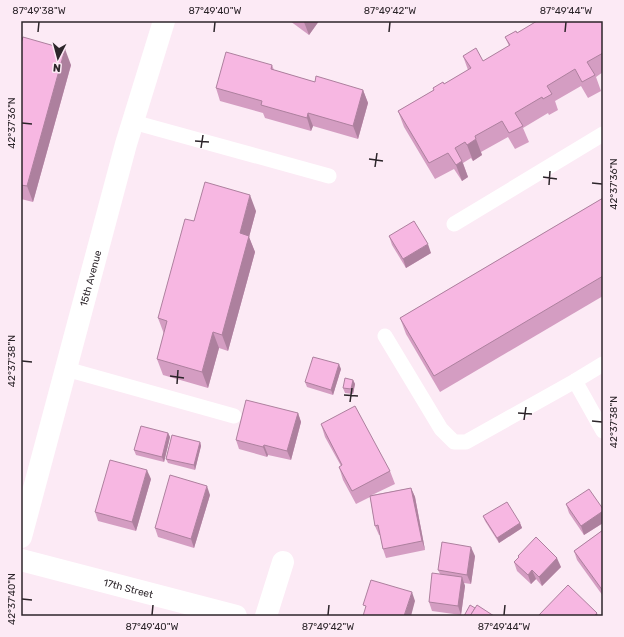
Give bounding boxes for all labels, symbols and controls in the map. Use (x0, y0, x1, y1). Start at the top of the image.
text: 87°49'38"W (12, 5, 66, 17)
text: 87°49'40"W (189, 5, 241, 17)
text: 87°49'42"W (364, 5, 416, 17)
text: 87°49'44"W (540, 5, 592, 17)
north arrow (38, 38, 78, 78)
text: N (52, 61, 62, 74)
text: 42°37'36"N (6, 97, 18, 149)
text: 42°37'36"N (608, 158, 620, 210)
street label: 15th Avenue (78, 249, 104, 308)
text: 42°37'38"N (6, 335, 18, 387)
text: 42°37'38"N (608, 396, 620, 448)
text: 42°37'40"N (6, 573, 18, 625)
street label: 17th Street (102, 577, 154, 601)
text: 87°49'40"W (126, 621, 178, 633)
text: 87°49'42"W (302, 621, 354, 633)
text: 87°49'44"W (478, 621, 530, 633)

